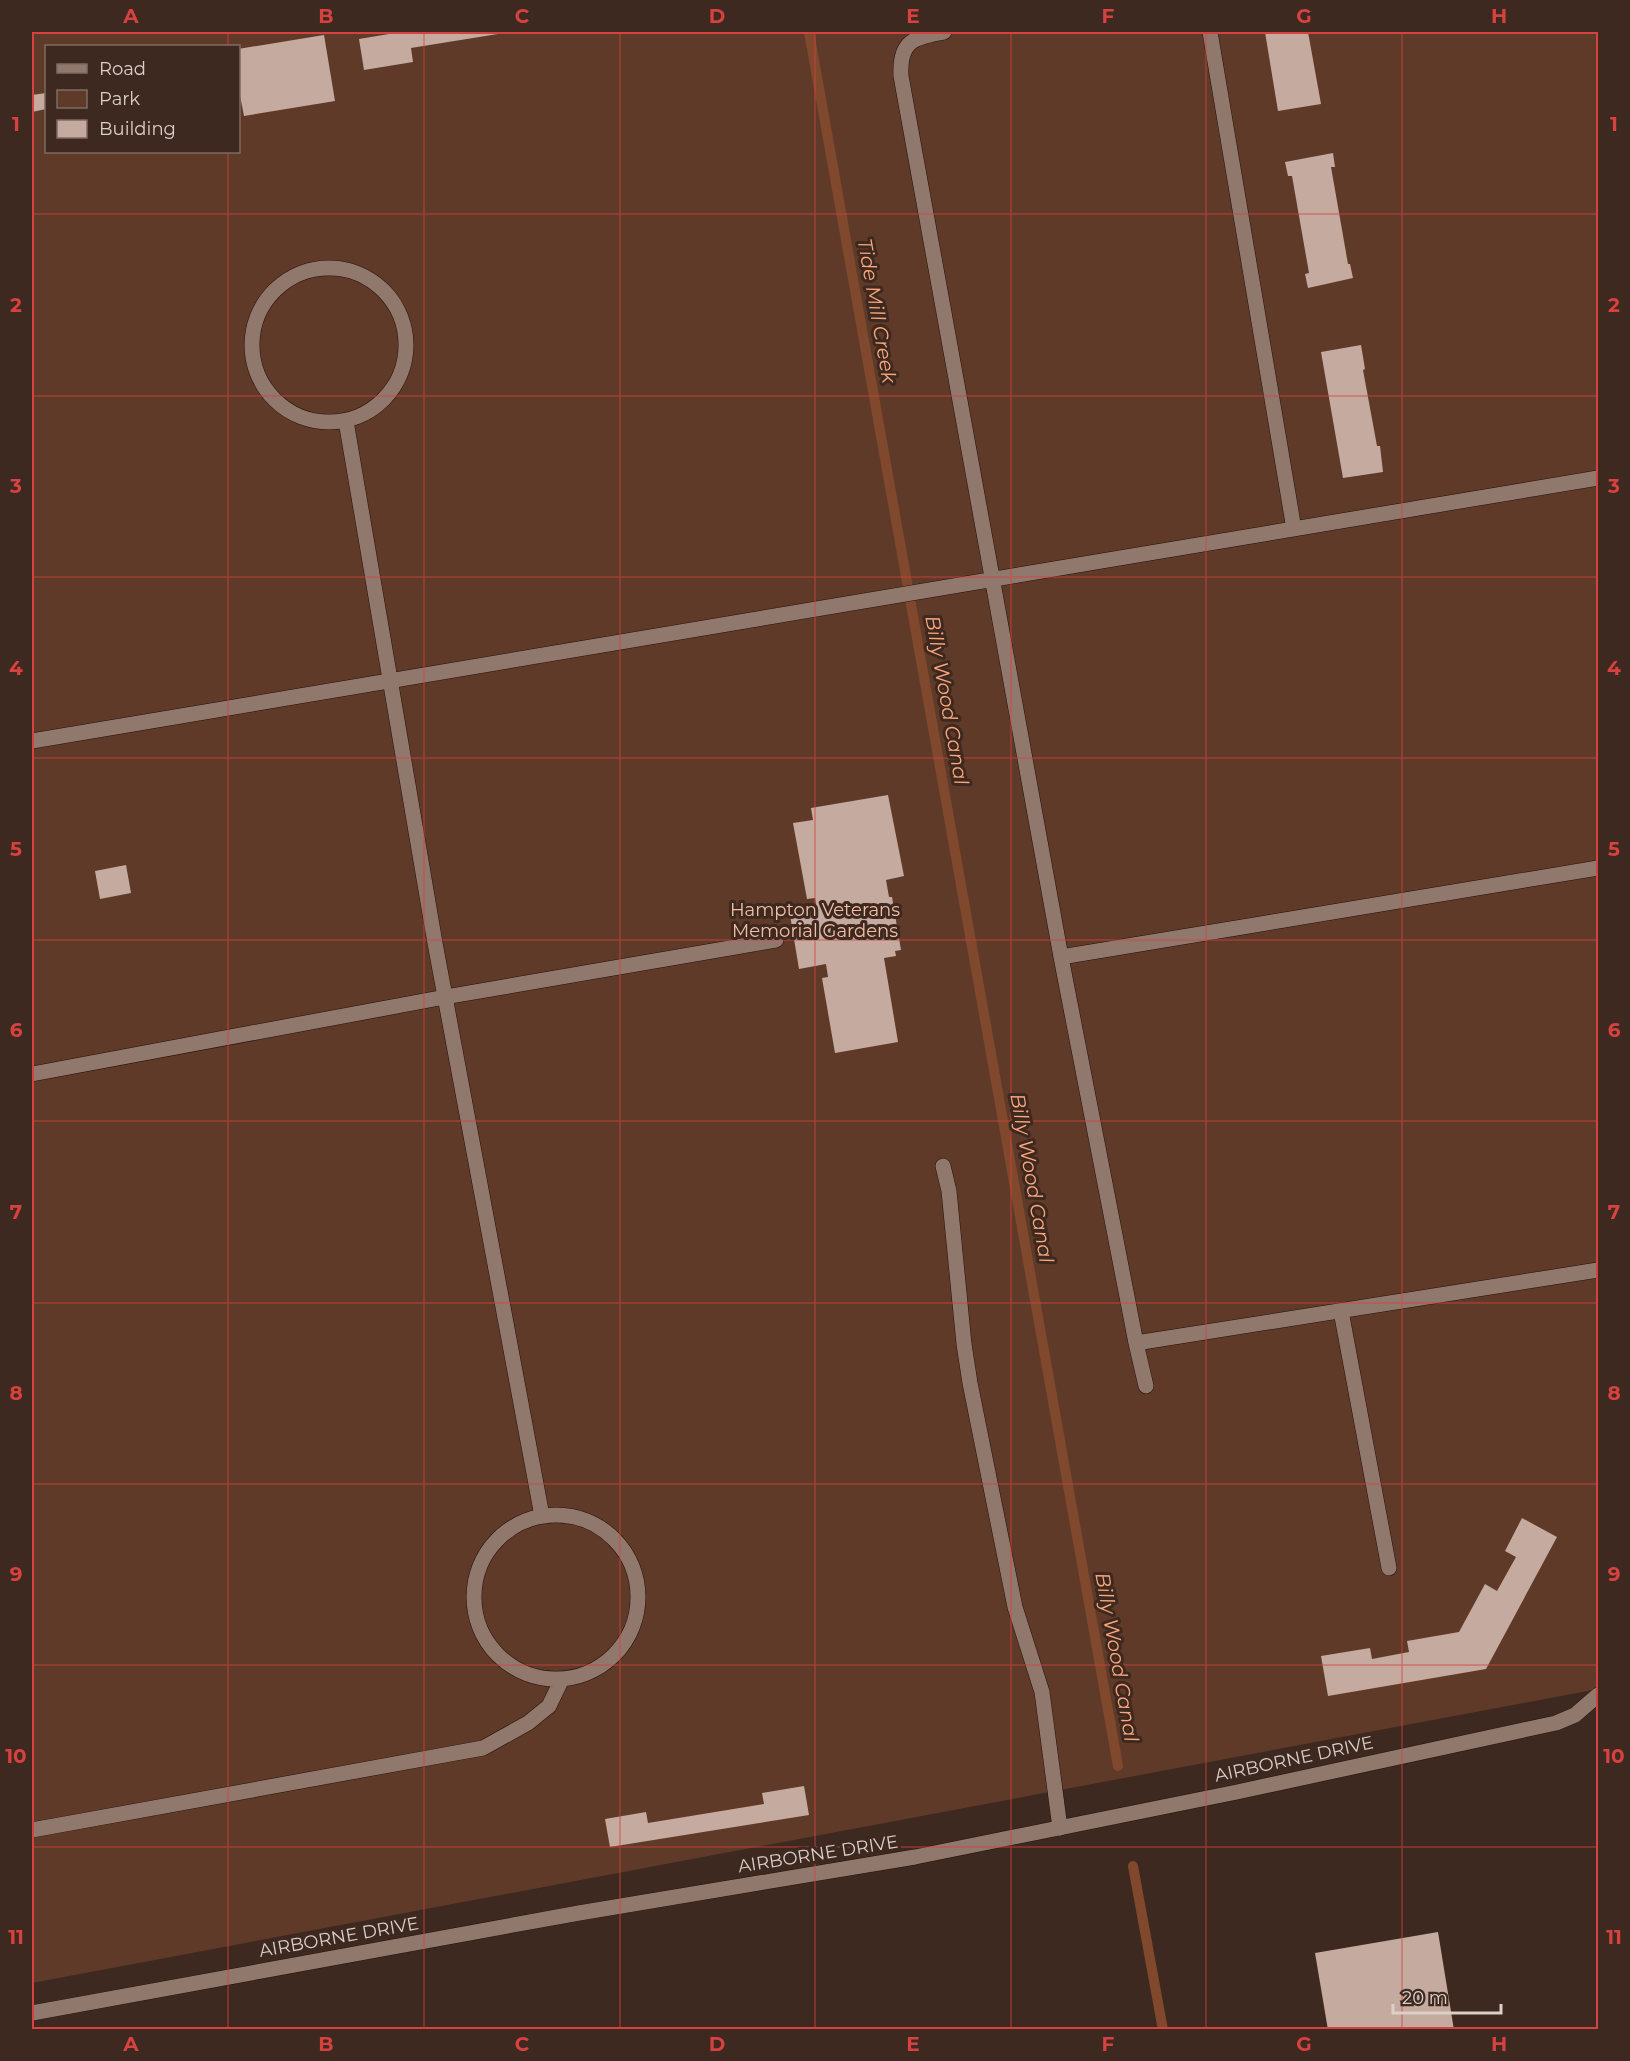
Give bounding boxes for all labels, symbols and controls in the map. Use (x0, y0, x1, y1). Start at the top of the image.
text: A (122, 4, 139, 28)
text: B (318, 4, 334, 28)
text: C (515, 4, 530, 28)
text: D (709, 4, 725, 28)
text: E (906, 4, 920, 28)
text: F (1102, 4, 1115, 28)
text: G (1296, 4, 1312, 28)
text: H (1491, 4, 1507, 28)
legend (45, 45, 240, 153)
text: Road (99, 58, 146, 80)
text: Park (99, 88, 140, 110)
text: 1 (12, 112, 20, 136)
text: 1 (1610, 112, 1618, 136)
text: Building (99, 118, 176, 140)
water label: Tide Mill Creek (852, 237, 902, 386)
text: 2 (10, 293, 22, 317)
text: 2 (1608, 293, 1620, 317)
text: 3 (9, 474, 22, 498)
text: 3 (1607, 474, 1620, 498)
water label: Billy Wood Canal (920, 613, 974, 787)
text: 4 (9, 656, 23, 680)
text: 4 (1607, 656, 1621, 680)
text: 5 (10, 837, 22, 861)
text: 5 (1608, 837, 1620, 861)
park label: Hampton Veterans Memorial Gardens (730, 899, 900, 942)
text: 6 (10, 1018, 23, 1042)
text: 6 (1608, 1018, 1621, 1042)
water label: Billy Wood Canal (1005, 1091, 1059, 1265)
text: 7 (10, 1200, 22, 1224)
text: 7 (1608, 1200, 1620, 1224)
text: 8 (9, 1381, 23, 1405)
text: 8 (1607, 1381, 1621, 1405)
text: 9 (10, 1562, 22, 1586)
text: 9 (1608, 1562, 1620, 1586)
water label: Billy Wood Canal (1090, 1570, 1144, 1744)
street label: AIRBORNE DRIVE (1213, 1731, 1375, 1787)
text: 10 (5, 1744, 27, 1768)
text: 10 (1603, 1744, 1625, 1768)
street label: AIRBORNE DRIVE (736, 1830, 900, 1878)
street label: AIRBORNE DRIVE (257, 1912, 421, 1962)
text: 11 (8, 1925, 24, 1949)
text: 11 (1606, 1925, 1622, 1949)
scale bar (1393, 1977, 1501, 2015)
text: 20 m (1402, 1987, 1448, 2009)
text: A (122, 2032, 139, 2056)
text: B (318, 2032, 334, 2056)
text: C (515, 2032, 530, 2056)
text: D (709, 2032, 725, 2056)
text: E (906, 2032, 920, 2056)
text: F (1102, 2032, 1115, 2056)
text: G (1296, 2032, 1312, 2056)
text: H (1491, 2032, 1507, 2056)

